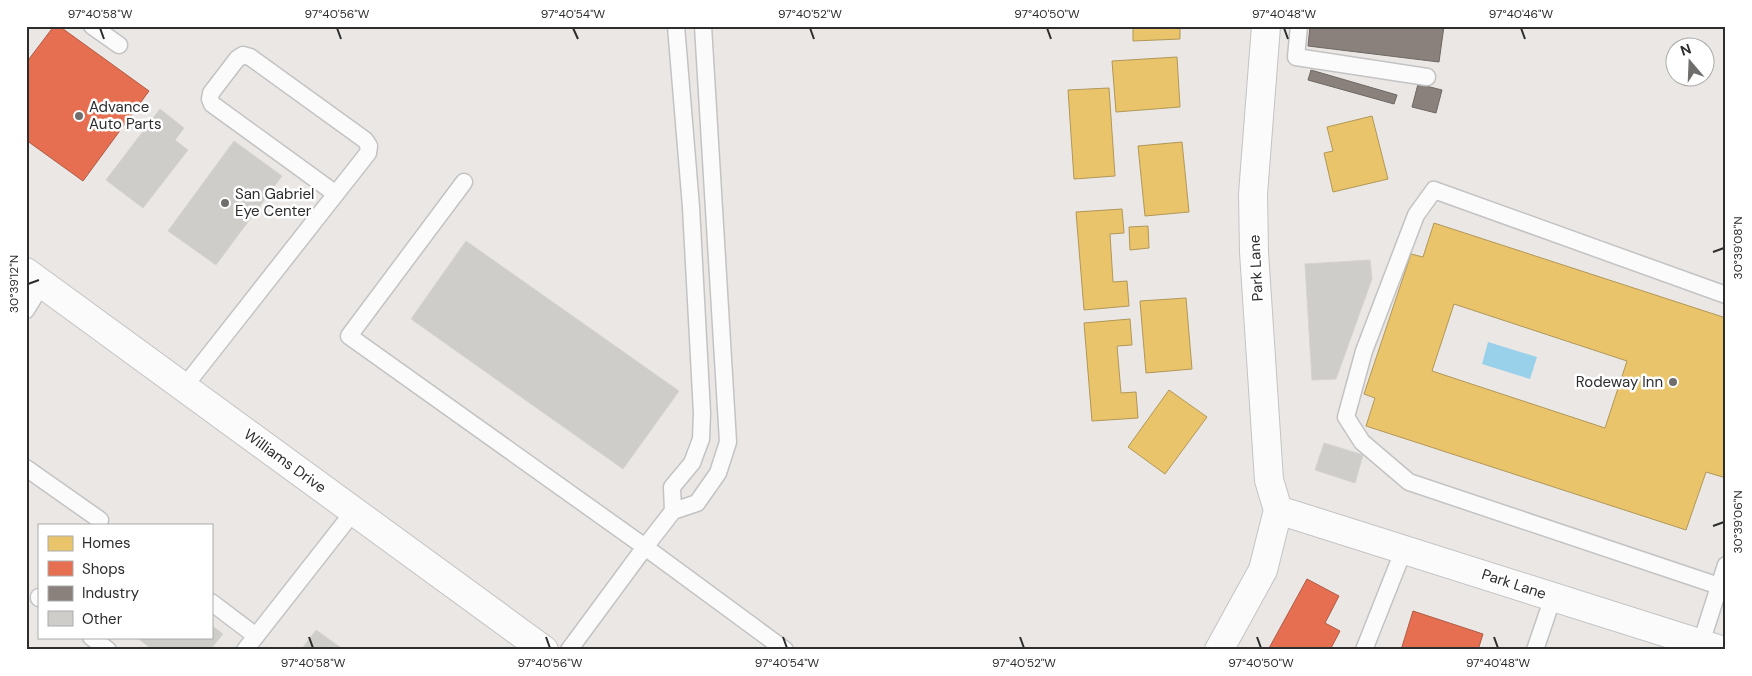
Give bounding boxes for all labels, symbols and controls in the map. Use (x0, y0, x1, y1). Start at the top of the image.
text: 97°40'58"W (68, 6, 133, 22)
text: 97°40'56"W (305, 6, 370, 22)
text: 97°40'54"W (541, 6, 606, 22)
text: 97°40'52"W (778, 6, 842, 22)
text: 97°40'50"W (1014, 6, 1080, 22)
text: 97°40'48"W (1252, 6, 1316, 22)
text: 97°40'46"W (1489, 6, 1554, 22)
north arrow (1664, 38, 1714, 88)
text: N (1678, 40, 1694, 60)
place label: Advance Auto Parts (89, 97, 161, 134)
marker: Advance Auto Parts (73, 110, 85, 122)
place label: San Gabriel Eye Center (235, 184, 314, 221)
marker: San Gabriel Eye Center (219, 197, 231, 209)
text: 30°39'08"N (1730, 217, 1746, 279)
street label: Park Lane (1244, 234, 1268, 302)
text: 30°39'12"N (6, 255, 22, 313)
place label: Rodeway Inn (1576, 372, 1663, 392)
marker: Rodeway Inn (1667, 376, 1679, 388)
street label: Williams Drive (240, 424, 330, 498)
text: 30°39'06"N (1730, 490, 1746, 554)
legend (38, 524, 212, 638)
text: Homes (82, 533, 131, 553)
text: Shops (82, 559, 125, 579)
street label: Park Lane (1479, 564, 1549, 604)
text: Industry (82, 583, 140, 603)
text: Other (82, 609, 123, 629)
text: 97°40'58"W (281, 655, 346, 671)
text: 97°40'56"W (518, 655, 583, 671)
text: 97°40'54"W (755, 655, 820, 671)
text: 97°40'52"W (992, 655, 1056, 671)
text: 97°40'50"W (1228, 655, 1294, 671)
text: 97°40'48"W (1466, 655, 1530, 671)

